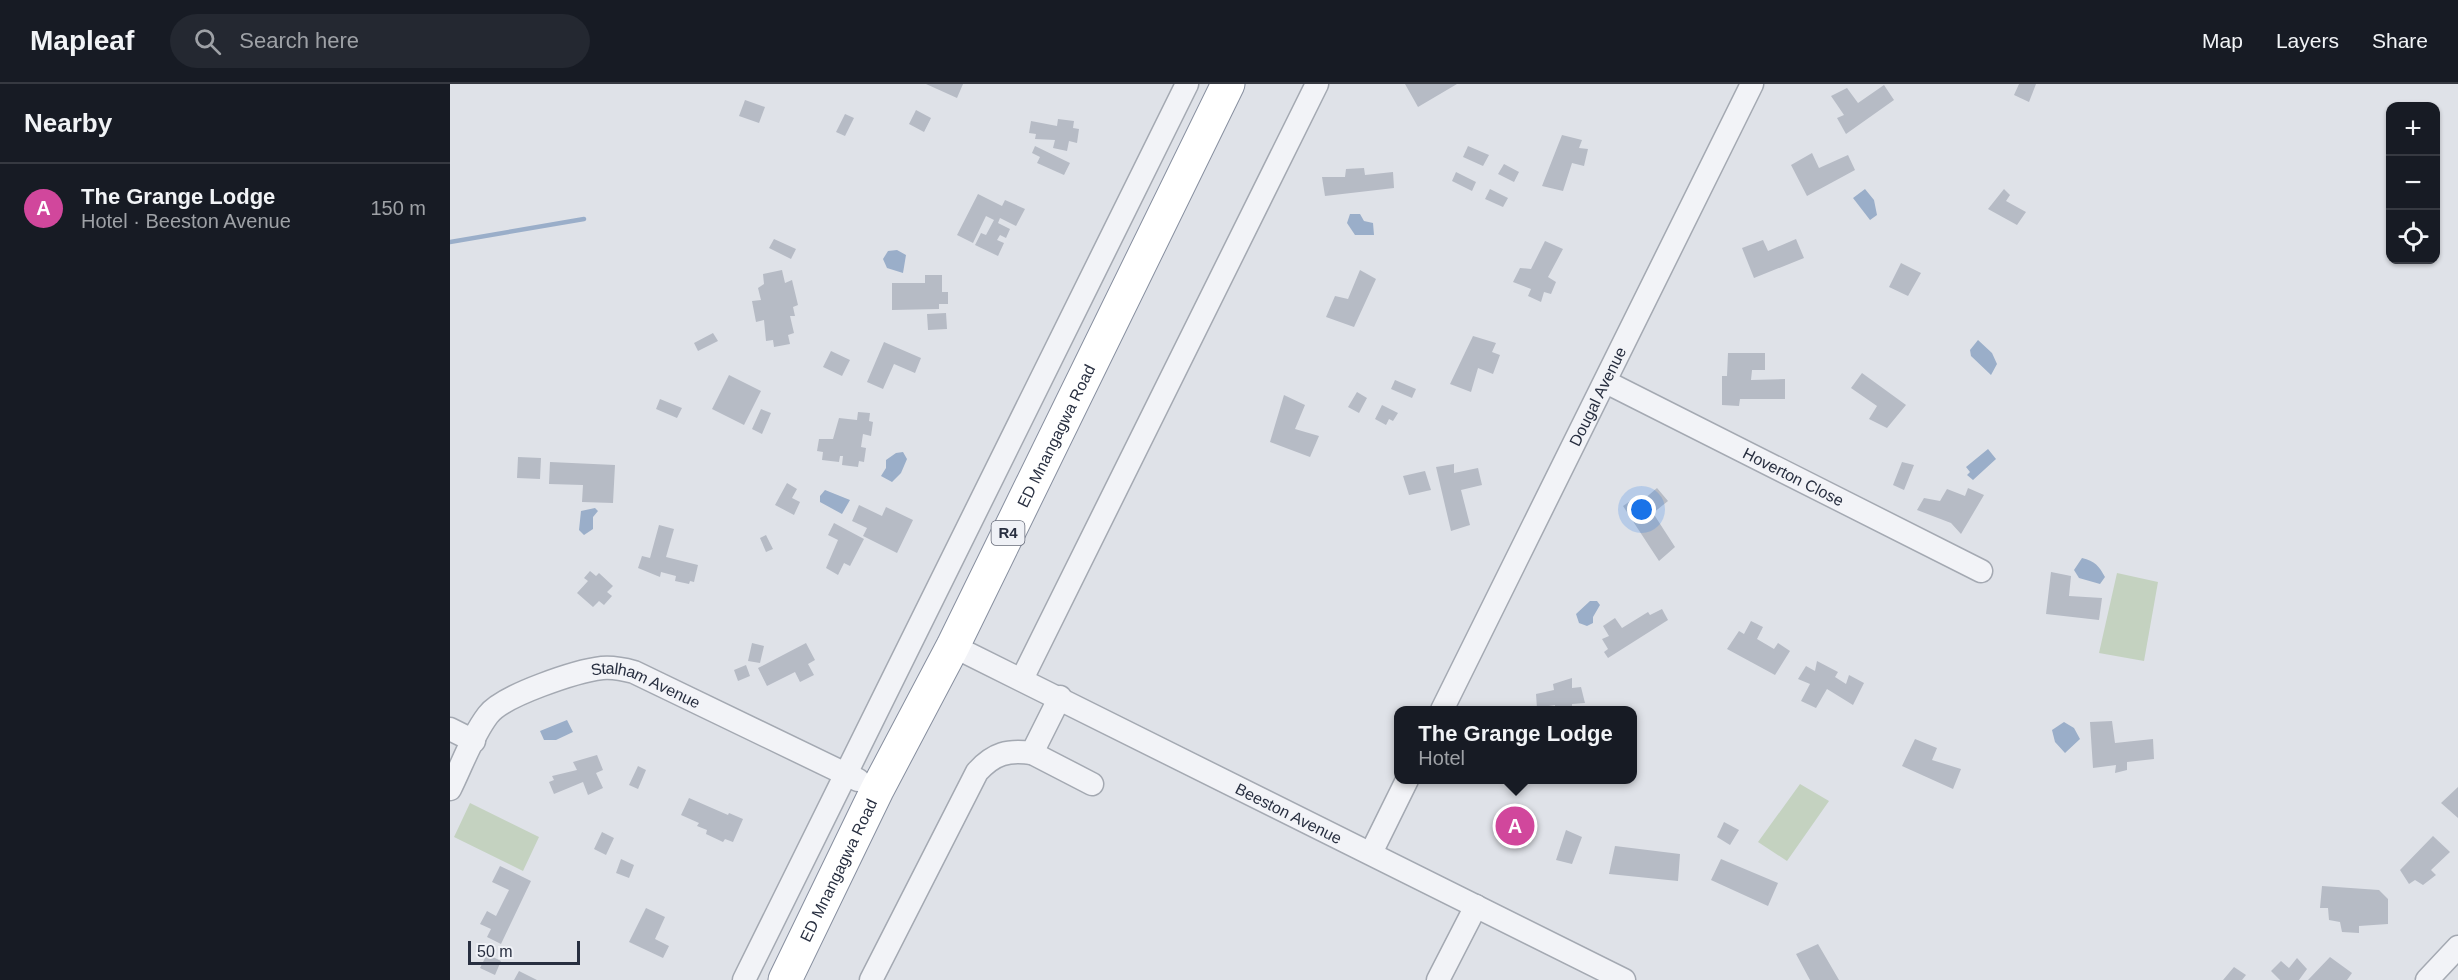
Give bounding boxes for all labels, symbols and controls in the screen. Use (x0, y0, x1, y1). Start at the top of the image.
search box (170, 14, 590, 68)
text: Mapleaf (30, 25, 134, 56)
icon: search (191, 25, 224, 58)
text: Search here (239, 28, 359, 53)
text: Map (2202, 29, 2243, 52)
text: Layers (2276, 29, 2339, 52)
text: Share (2372, 29, 2428, 52)
map controls (2386, 102, 2440, 264)
button: + (2386, 102, 2440, 156)
text: Nearby (24, 108, 112, 138)
button: − (2386, 156, 2440, 210)
text: The Grange Lodge (81, 184, 275, 209)
text: A (36, 197, 51, 219)
text: 150 m (370, 197, 426, 219)
text: Hotel · Beeston Avenue (81, 210, 291, 232)
button: locate (2386, 210, 2440, 264)
street label: Dougal Avenue (1566, 344, 1629, 449)
street label: ED Mnangagwa Road (1014, 362, 1098, 510)
street label: Hoverton Close (1740, 445, 1846, 509)
your location (1627, 495, 1656, 524)
road number: R4 (992, 521, 1024, 545)
street label: Stalham Avenue (589, 660, 703, 712)
popup (1394, 706, 1637, 784)
text: The Grange Lodge (1418, 721, 1613, 746)
text: Hotel (1418, 747, 1465, 769)
street label: Beeston Avenue (1233, 780, 1344, 847)
street label: ED Mnangagwa Road (797, 796, 880, 945)
pin: A (1496, 804, 1534, 848)
scale bar (468, 938, 580, 966)
text: 50 m (477, 943, 513, 960)

